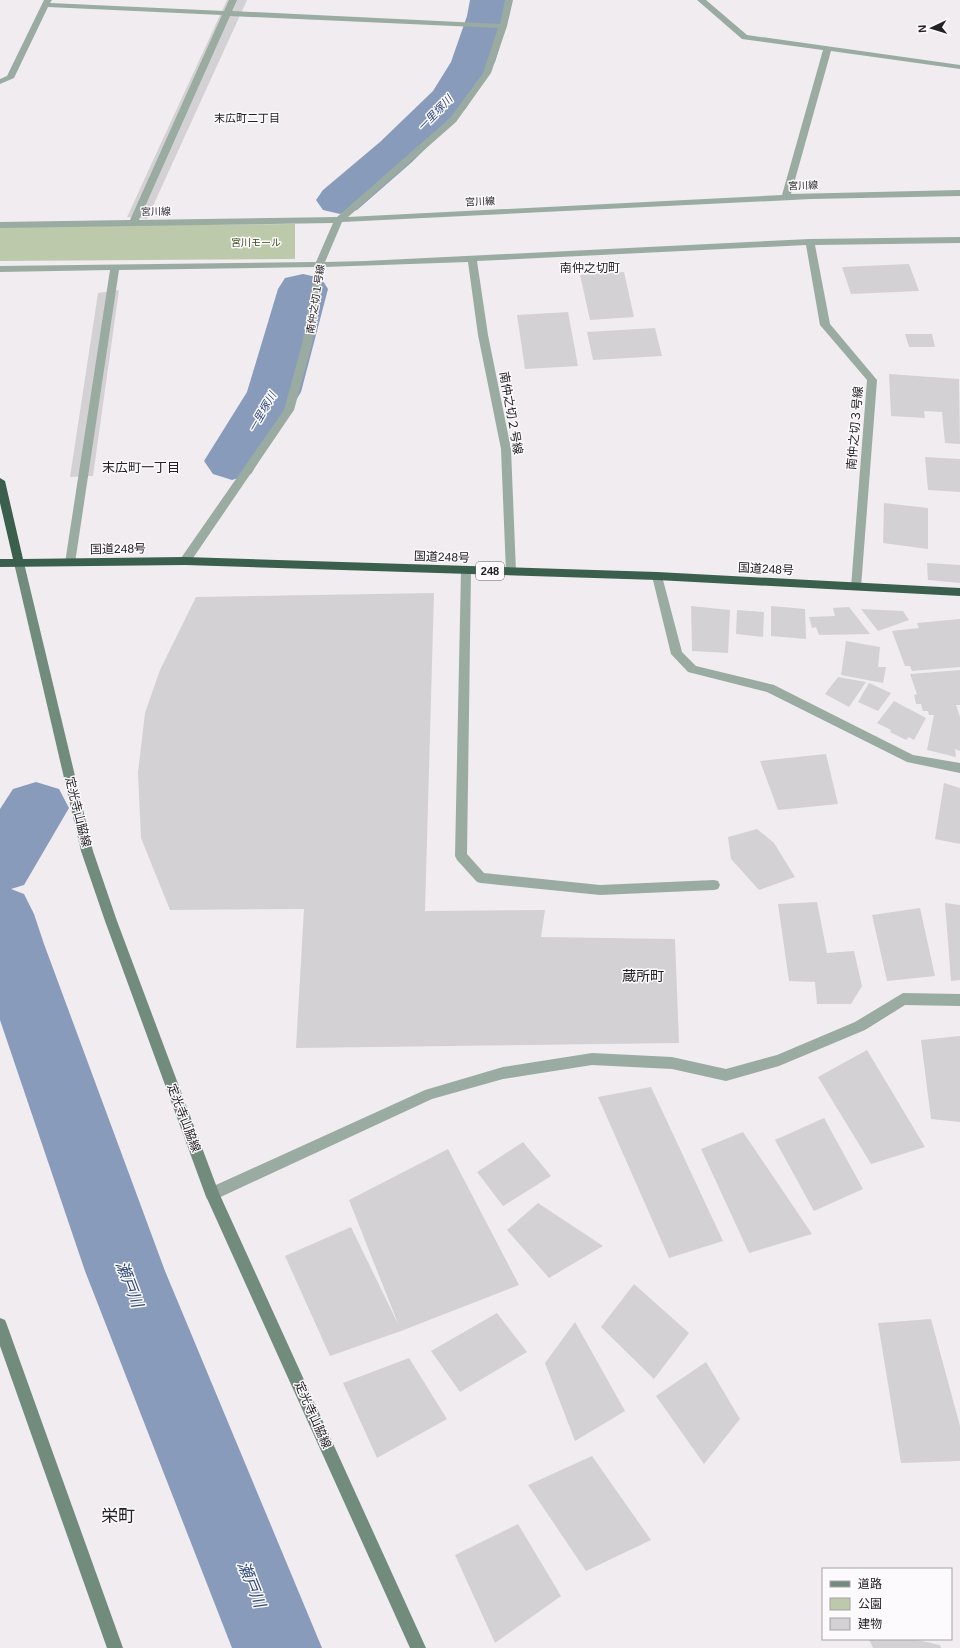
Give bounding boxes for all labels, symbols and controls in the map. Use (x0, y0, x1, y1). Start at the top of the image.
north arrow (912, 8, 952, 48)
text: N (916, 24, 928, 33)
water label: 一里塚川 (415, 92, 455, 133)
district label: 末広町二丁目 (214, 112, 280, 124)
street label: 宮川線 (788, 179, 818, 192)
street label: 宮川線 (465, 195, 495, 208)
street label: 宮川線 (141, 206, 171, 217)
park label: 宮川モール (231, 237, 281, 248)
district label: 南仲之切町 (560, 261, 620, 275)
street label: 南仲之切１号線 (305, 264, 326, 335)
street label: 南仲之切２号線 (497, 370, 525, 456)
street label: 南仲之切３号線 (844, 386, 866, 470)
water label: 一里塚川 (246, 389, 279, 434)
district label: 末広町一丁目 (102, 460, 180, 475)
street label: 国道248号 (90, 542, 146, 556)
street label: 国道248号 (414, 549, 470, 565)
street label: 国道248号 (738, 561, 794, 577)
road number: 248 (476, 562, 504, 580)
street label: 定光寺山脇線 (62, 775, 94, 849)
district label: 蔵所町 (622, 968, 664, 984)
street label: 定光寺山脇線 (165, 1082, 203, 1154)
water label: 瀬戸川 (113, 1259, 147, 1311)
street label: 定光寺山脇線 (292, 1379, 334, 1451)
district label: 栄町 (101, 1507, 135, 1526)
water label: 瀬戸川 (235, 1559, 269, 1611)
legend (822, 1568, 952, 1640)
text: 道路 (858, 1577, 882, 1591)
text: 公園 (858, 1597, 882, 1611)
text: 建物 (858, 1617, 882, 1631)

